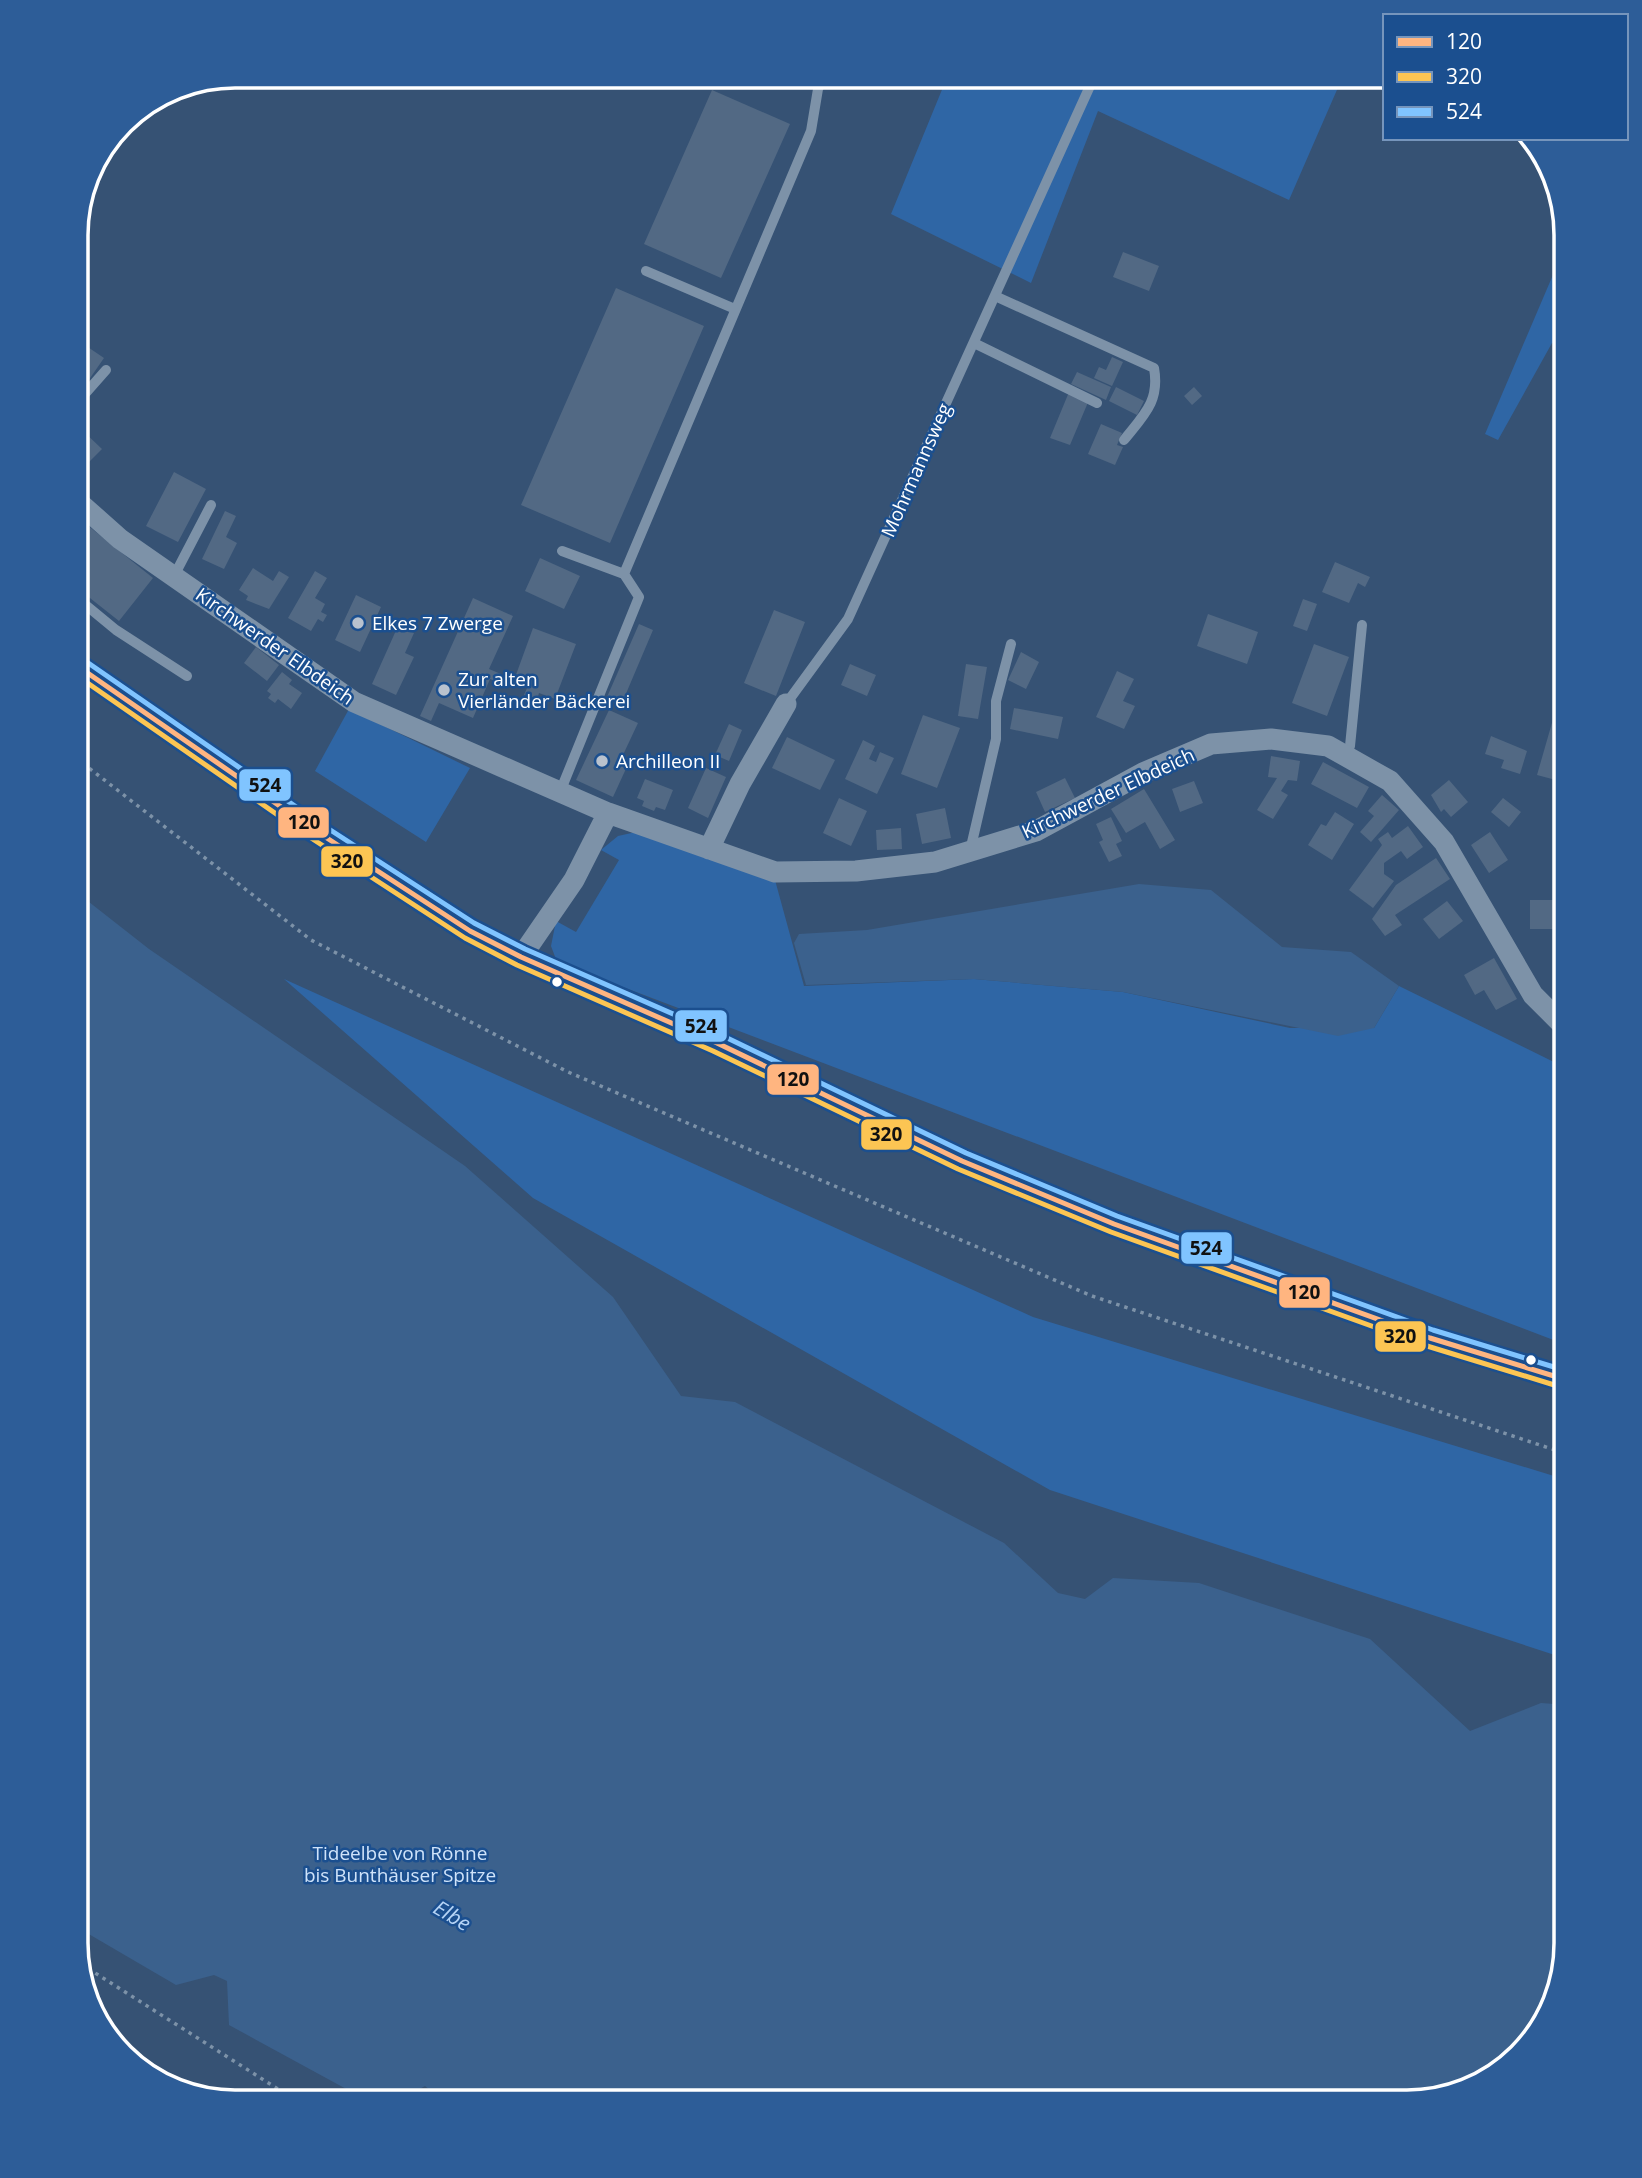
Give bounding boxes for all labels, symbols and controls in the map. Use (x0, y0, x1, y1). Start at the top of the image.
legend (1383, 14, 1628, 140)
text: 120 (1446, 27, 1482, 55)
text: 320 (1446, 62, 1482, 90)
text: 524 (1446, 97, 1482, 125)
street label: Mohrmannsweg (875, 399, 957, 541)
street label: Kirchwerder Elbdeich (191, 581, 359, 711)
place label: Elkes 7 Zwerge (372, 610, 503, 636)
marker: Elkes 7 Zwerge (350, 615, 366, 631)
place label: Zur alten Vierländer Bäckerei (458, 666, 630, 714)
marker: Zur alten Vierländer Bäckerei (436, 682, 452, 698)
street label: Kirchwerder Elbdeich (1017, 742, 1199, 844)
place label: Archilleon II (616, 748, 720, 774)
marker: Archilleon II (594, 753, 610, 769)
line badge: 524 (238, 768, 292, 802)
text: 524 (249, 772, 281, 798)
line badge: 120 (277, 806, 330, 839)
text: 120 (288, 809, 320, 835)
line badge: 320 (320, 845, 374, 878)
text: 320 (331, 848, 363, 874)
unlabelled marker (550, 975, 564, 989)
line badge: 524 (674, 1009, 728, 1043)
text: 524 (685, 1013, 717, 1039)
line badge: 120 (766, 1063, 820, 1096)
text: 120 (777, 1066, 809, 1092)
line badge: 320 (860, 1118, 913, 1151)
text: 320 (870, 1121, 902, 1147)
line badge: 524 (1180, 1231, 1233, 1265)
text: 524 (1190, 1235, 1222, 1261)
line badge: 120 (1278, 1276, 1331, 1309)
text: 120 (1288, 1279, 1320, 1305)
line badge: 320 (1374, 1320, 1427, 1353)
text: 320 (1384, 1323, 1416, 1349)
unlabelled marker (1524, 1353, 1538, 1367)
park label: Tideelbe von Rönne bis Bunthäuser Spitze (304, 1840, 496, 1888)
water label: Elbe (429, 1893, 476, 1937)

